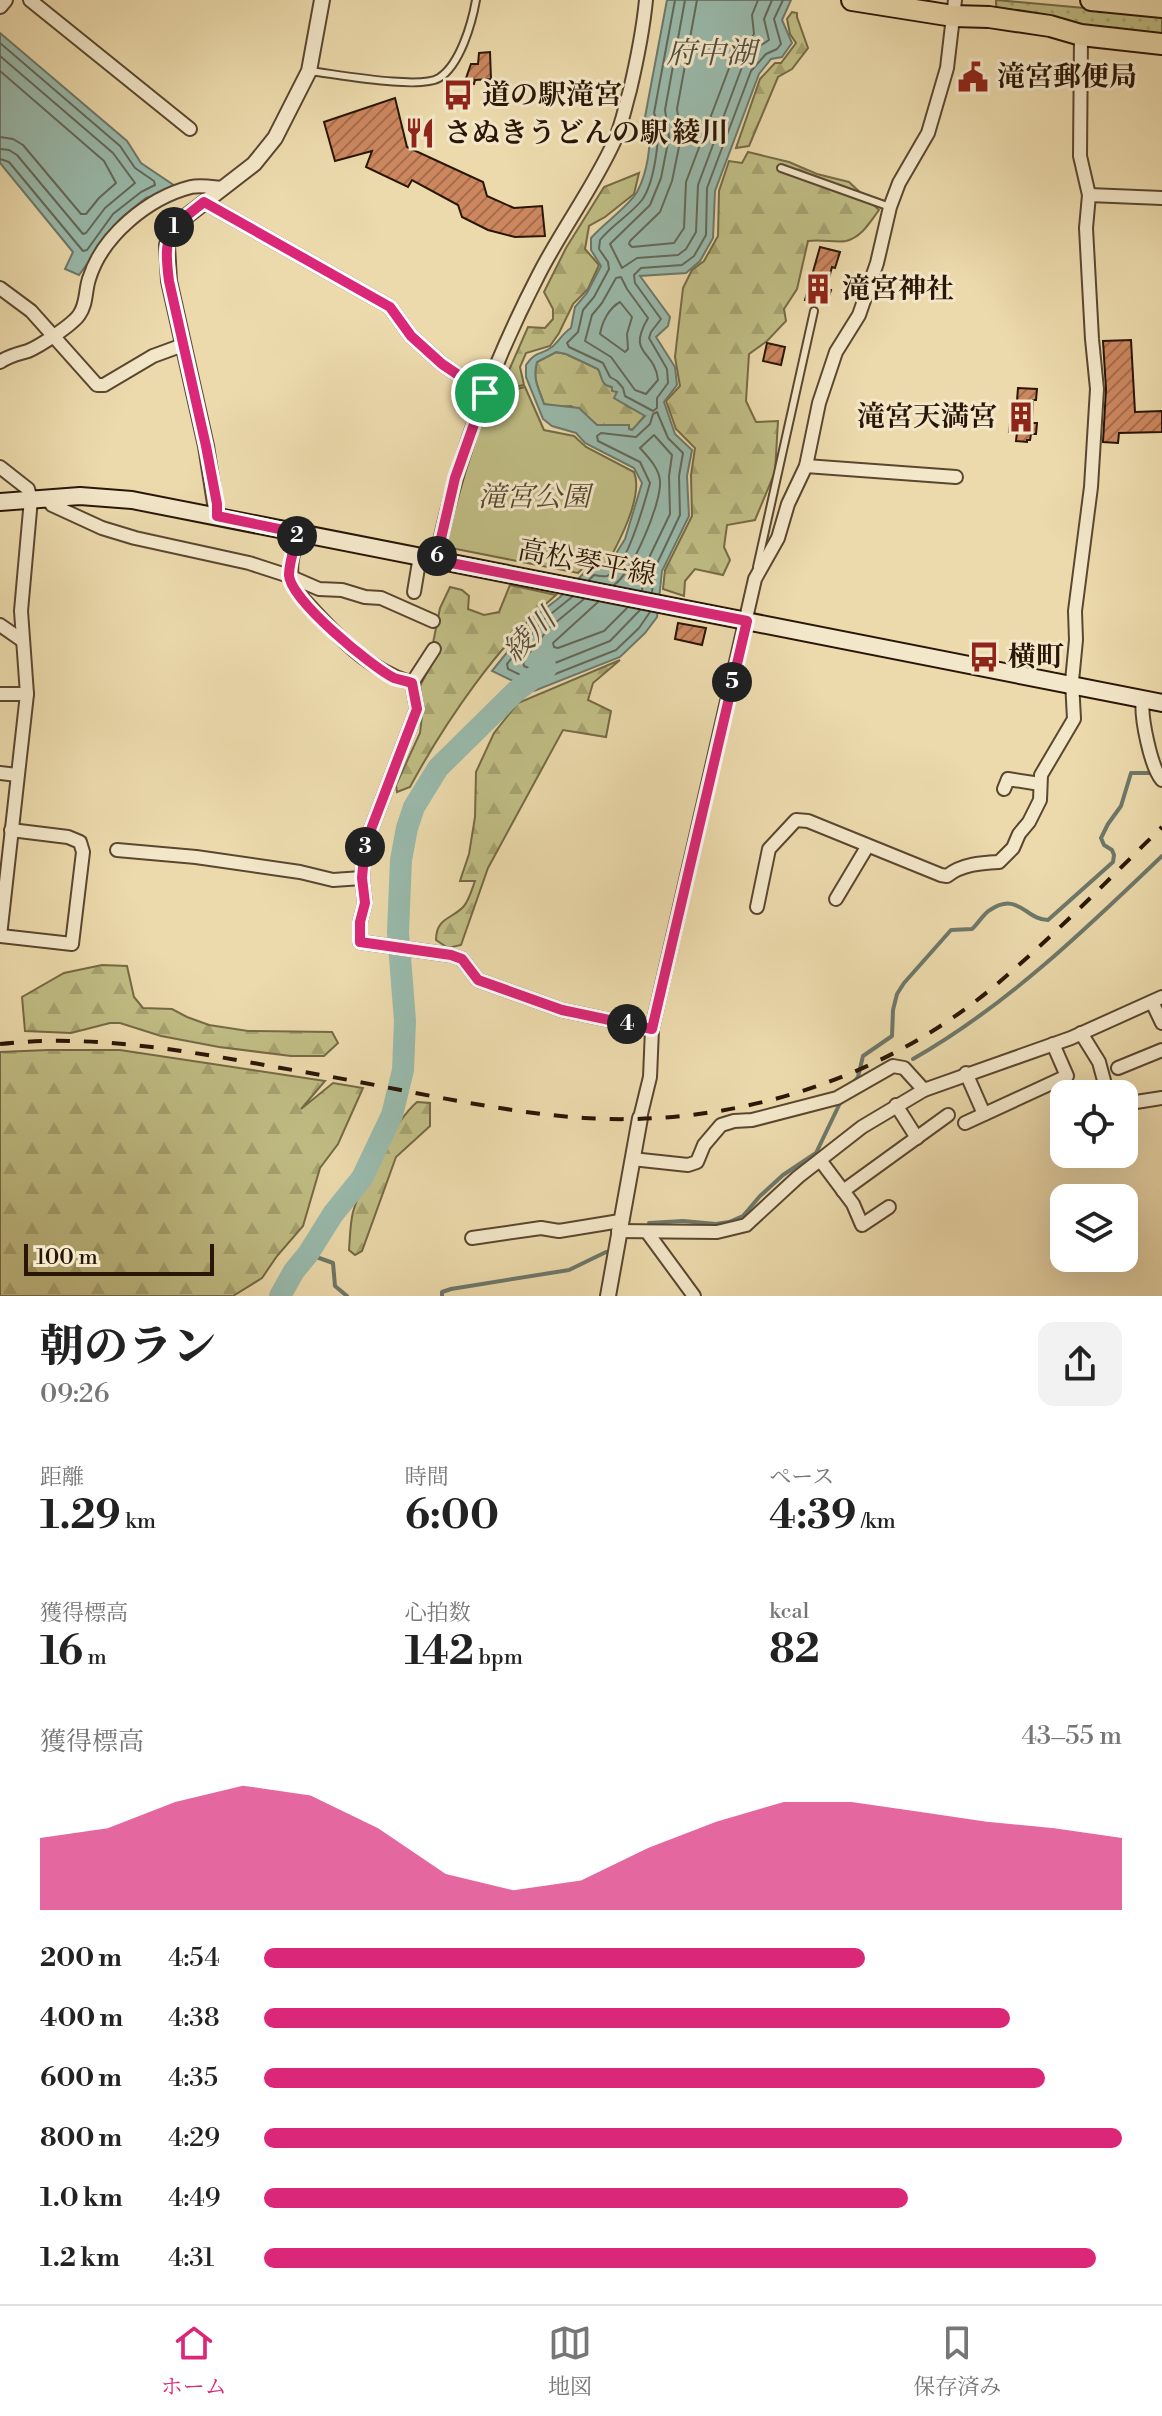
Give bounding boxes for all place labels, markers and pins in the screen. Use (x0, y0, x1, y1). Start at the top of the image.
public building icon: 滝宮郵便局 (956, 60, 990, 94)
place label: 滝宮郵便局 (997, 60, 1137, 95)
bus stop icon: 道の駅滝宮 (441, 78, 475, 112)
place label: 道の駅滝宮 (482, 78, 622, 113)
restaurant icon: さぬきうどんの駅 綾川 (403, 116, 437, 150)
place label: さぬきうどんの駅 綾川 (444, 116, 728, 151)
pin: 1 (154, 207, 194, 247)
building icon: 滝宮神社 (801, 272, 835, 306)
place label: 滝宮神社 (842, 272, 954, 307)
pin (451, 359, 519, 427)
place label: 滝宮天満宮 (857, 400, 997, 435)
building icon: 滝宮天満宮 (1004, 400, 1038, 434)
pin: 2 (277, 516, 317, 556)
pin: 6 (417, 536, 457, 576)
bus stop icon: 横町 (967, 640, 1001, 674)
place label: 横町 (1008, 640, 1064, 675)
pin: 5 (712, 662, 752, 702)
pin: 3 (345, 827, 385, 867)
pin: 4 (607, 1004, 647, 1044)

